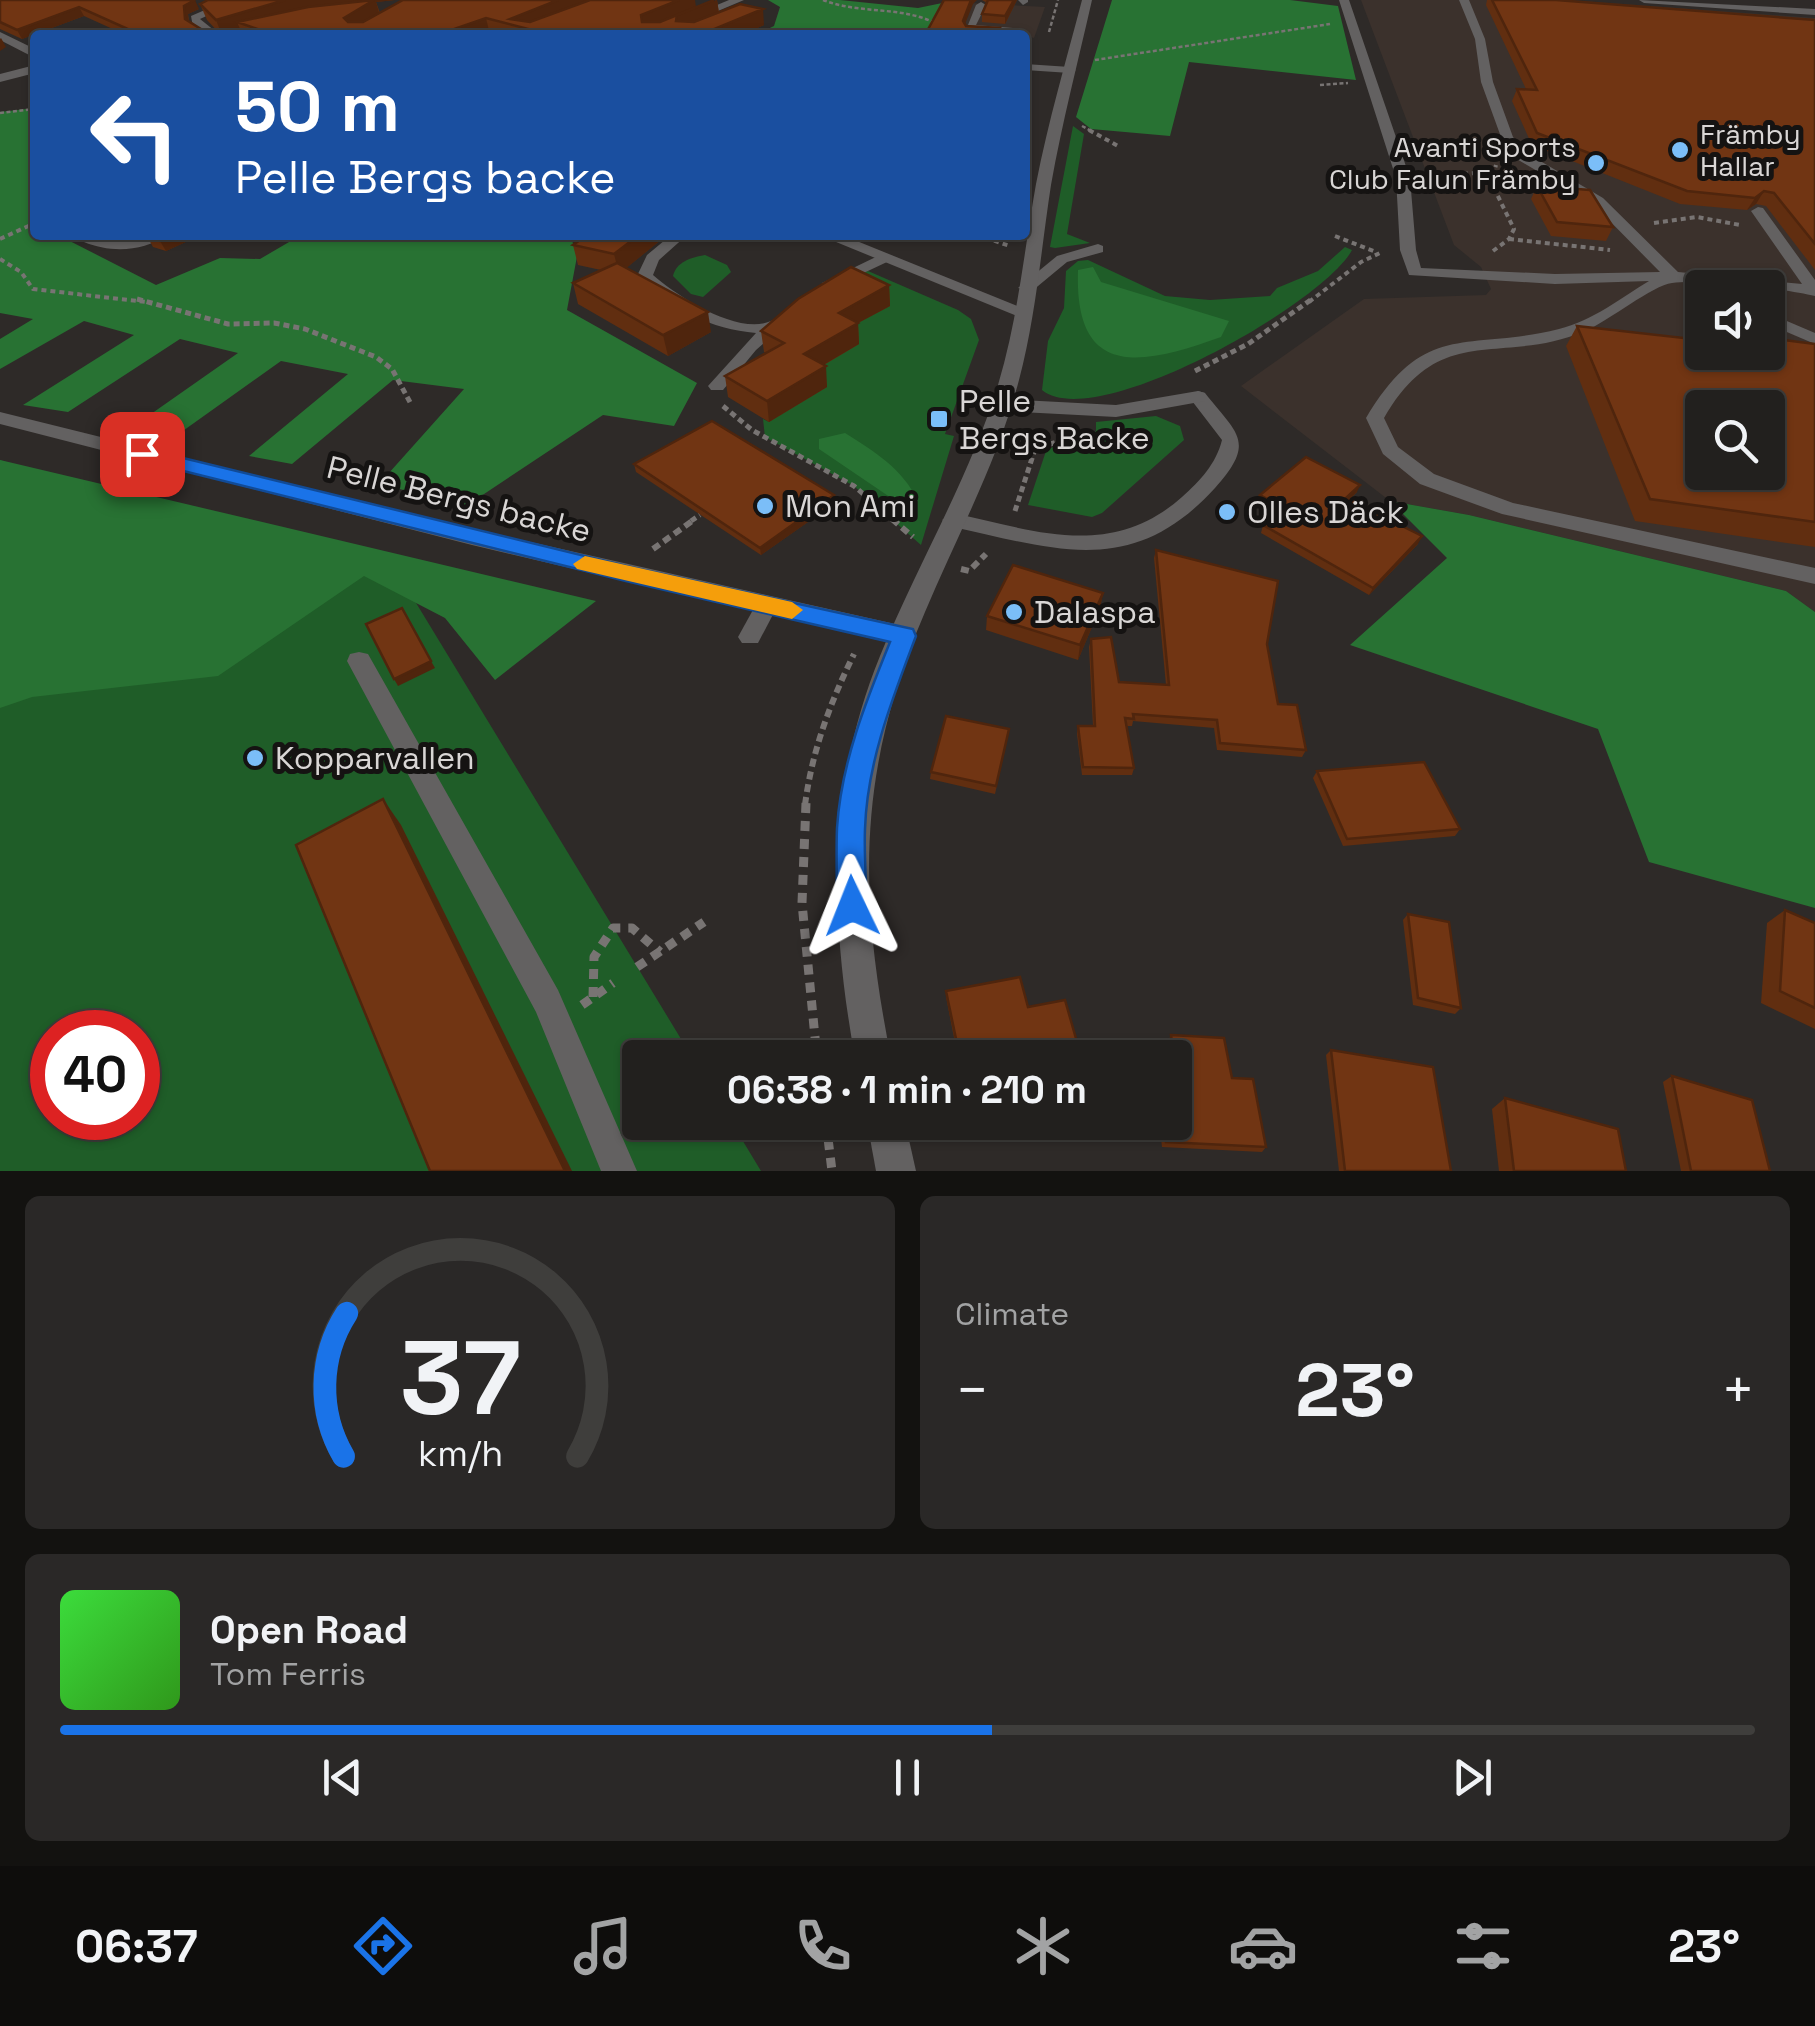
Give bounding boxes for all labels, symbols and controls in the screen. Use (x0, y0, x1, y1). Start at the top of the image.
text: 50 m (235, 62, 400, 151)
icon: left (70, 70, 200, 200)
place label: Främby Hallar (1700, 116, 1801, 184)
place label: Avanti Sports Club Falun Främby (1329, 129, 1576, 197)
marker: Främby Hallar (1669, 139, 1691, 161)
text: Pelle Bergs backe (235, 149, 616, 206)
marker: Avanti Sports Club Falun Främby (1585, 152, 1607, 174)
map controls (1685, 270, 1785, 490)
button: sound (1685, 270, 1785, 370)
place label: Pelle Bergs Backe (959, 381, 1150, 458)
button: search (1685, 390, 1785, 490)
marker: Pelle Bergs Backe (928, 408, 950, 430)
pin (100, 412, 185, 497)
icon: arrive (115, 427, 170, 482)
street label: Pelle Bergs backe (323, 447, 595, 551)
place label: Mon Ami (785, 486, 915, 526)
place label: Olles Däck (1247, 492, 1404, 532)
marker: Mon Ami (754, 495, 776, 517)
marker: Olles Däck (1216, 501, 1238, 523)
place label: Dalaspa (1034, 592, 1156, 632)
marker: Dalaspa (1003, 601, 1025, 623)
place label: Kopparvallen (275, 738, 475, 778)
marker: Kopparvallen (244, 747, 266, 769)
position arrow (800, 854, 904, 958)
speed limit sign: 40 (30, 1010, 160, 1140)
text: 06:38 · 1 min · 210 m (727, 1066, 1087, 1114)
text: Climate (955, 1294, 1069, 1334)
text: 37 (400, 1312, 520, 1444)
text: 23° (1295, 1342, 1415, 1438)
text: − (955, 1355, 989, 1425)
text: + (1721, 1355, 1755, 1425)
text: km/h (417, 1431, 503, 1476)
text: Open Road (210, 1606, 408, 1654)
text: Tom Ferris (210, 1654, 366, 1694)
icon: previous (315, 1750, 370, 1805)
icon: pause (880, 1750, 935, 1805)
icon: next (1445, 1750, 1500, 1805)
icon: directions (348, 1911, 418, 1981)
icon: music (568, 1911, 638, 1981)
icon: phone (788, 1911, 858, 1981)
icon: climate (1008, 1911, 1078, 1981)
icon: car (1228, 1911, 1298, 1981)
icon: filters (1448, 1911, 1518, 1981)
text: 06:37 (75, 1918, 198, 1975)
text: 23° (1668, 1918, 1740, 1975)

